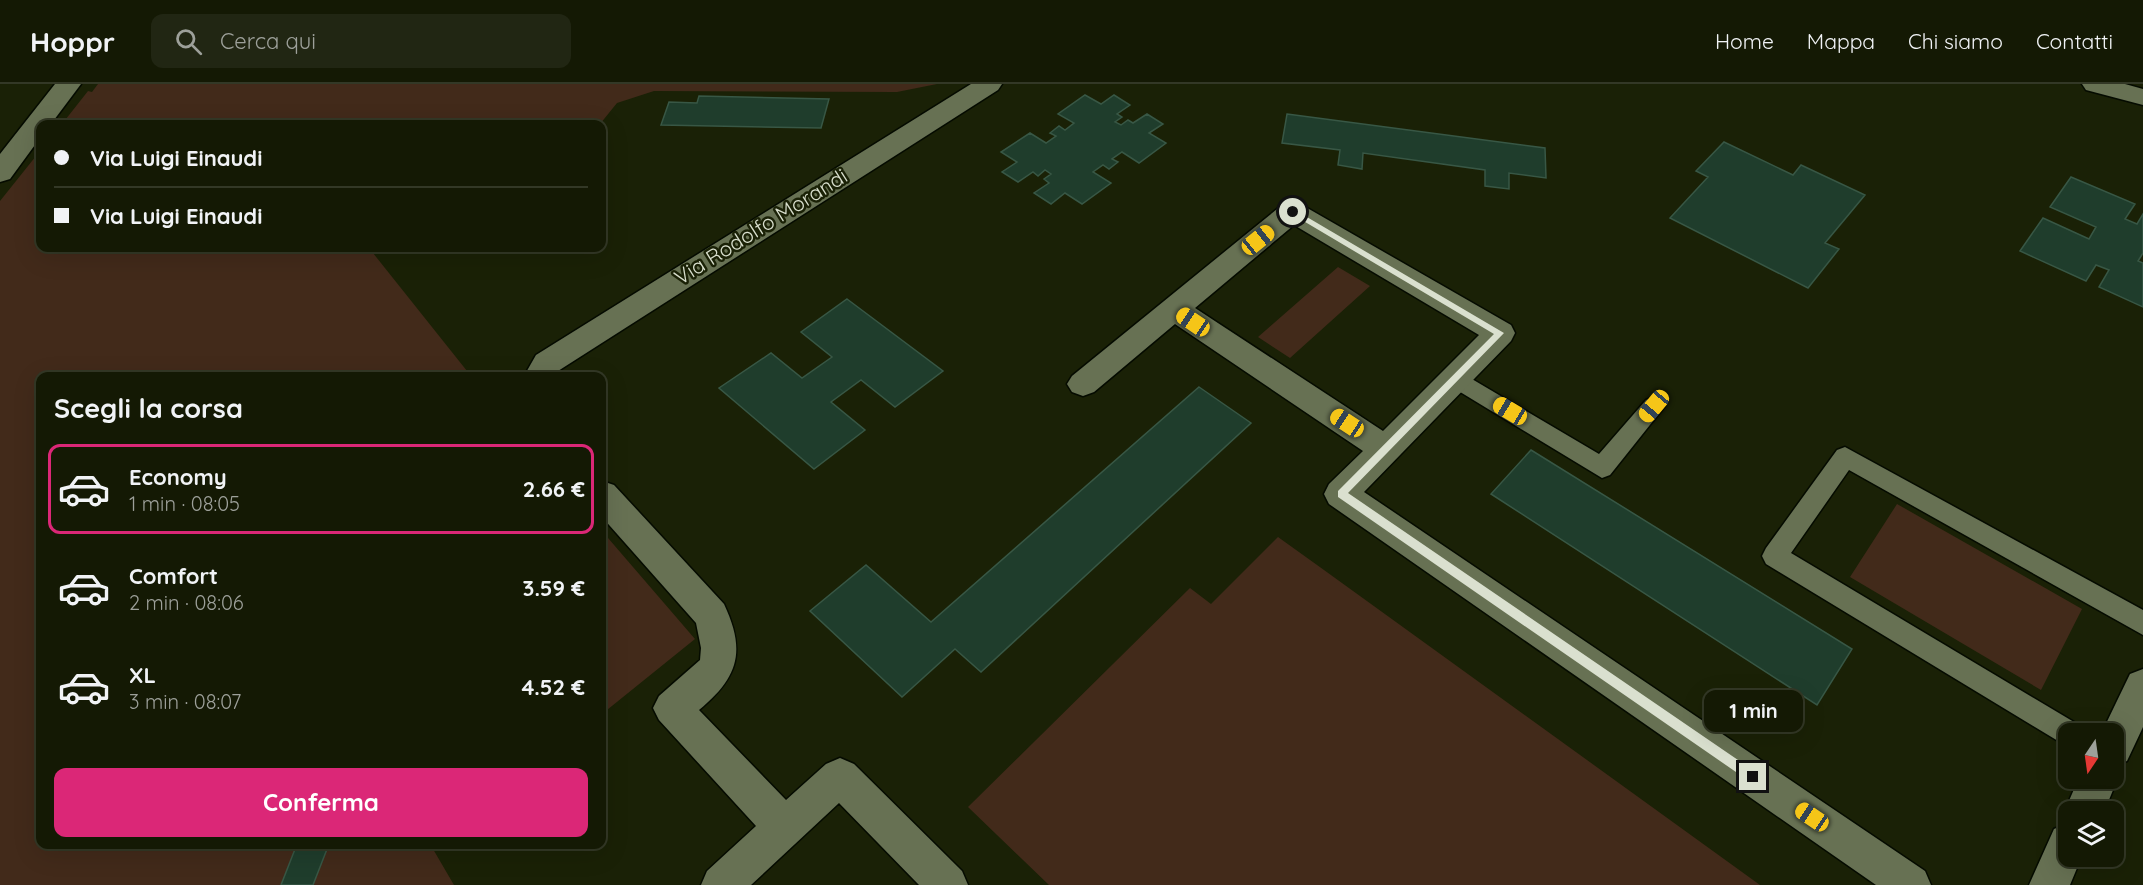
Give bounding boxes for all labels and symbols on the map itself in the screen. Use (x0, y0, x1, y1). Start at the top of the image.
street label: Via Rodolfo Morandi (669, 162, 852, 290)
route start (1279, 198, 1306, 225)
car (1238, 222, 1278, 258)
car (1173, 304, 1213, 340)
car (1636, 386, 1672, 426)
car (1490, 394, 1530, 428)
car (1327, 406, 1367, 440)
callout: 1 min (1704, 690, 1802, 732)
north arrow (2058, 723, 2124, 789)
route end (1739, 763, 1766, 790)
car (1792, 799, 1832, 835)

